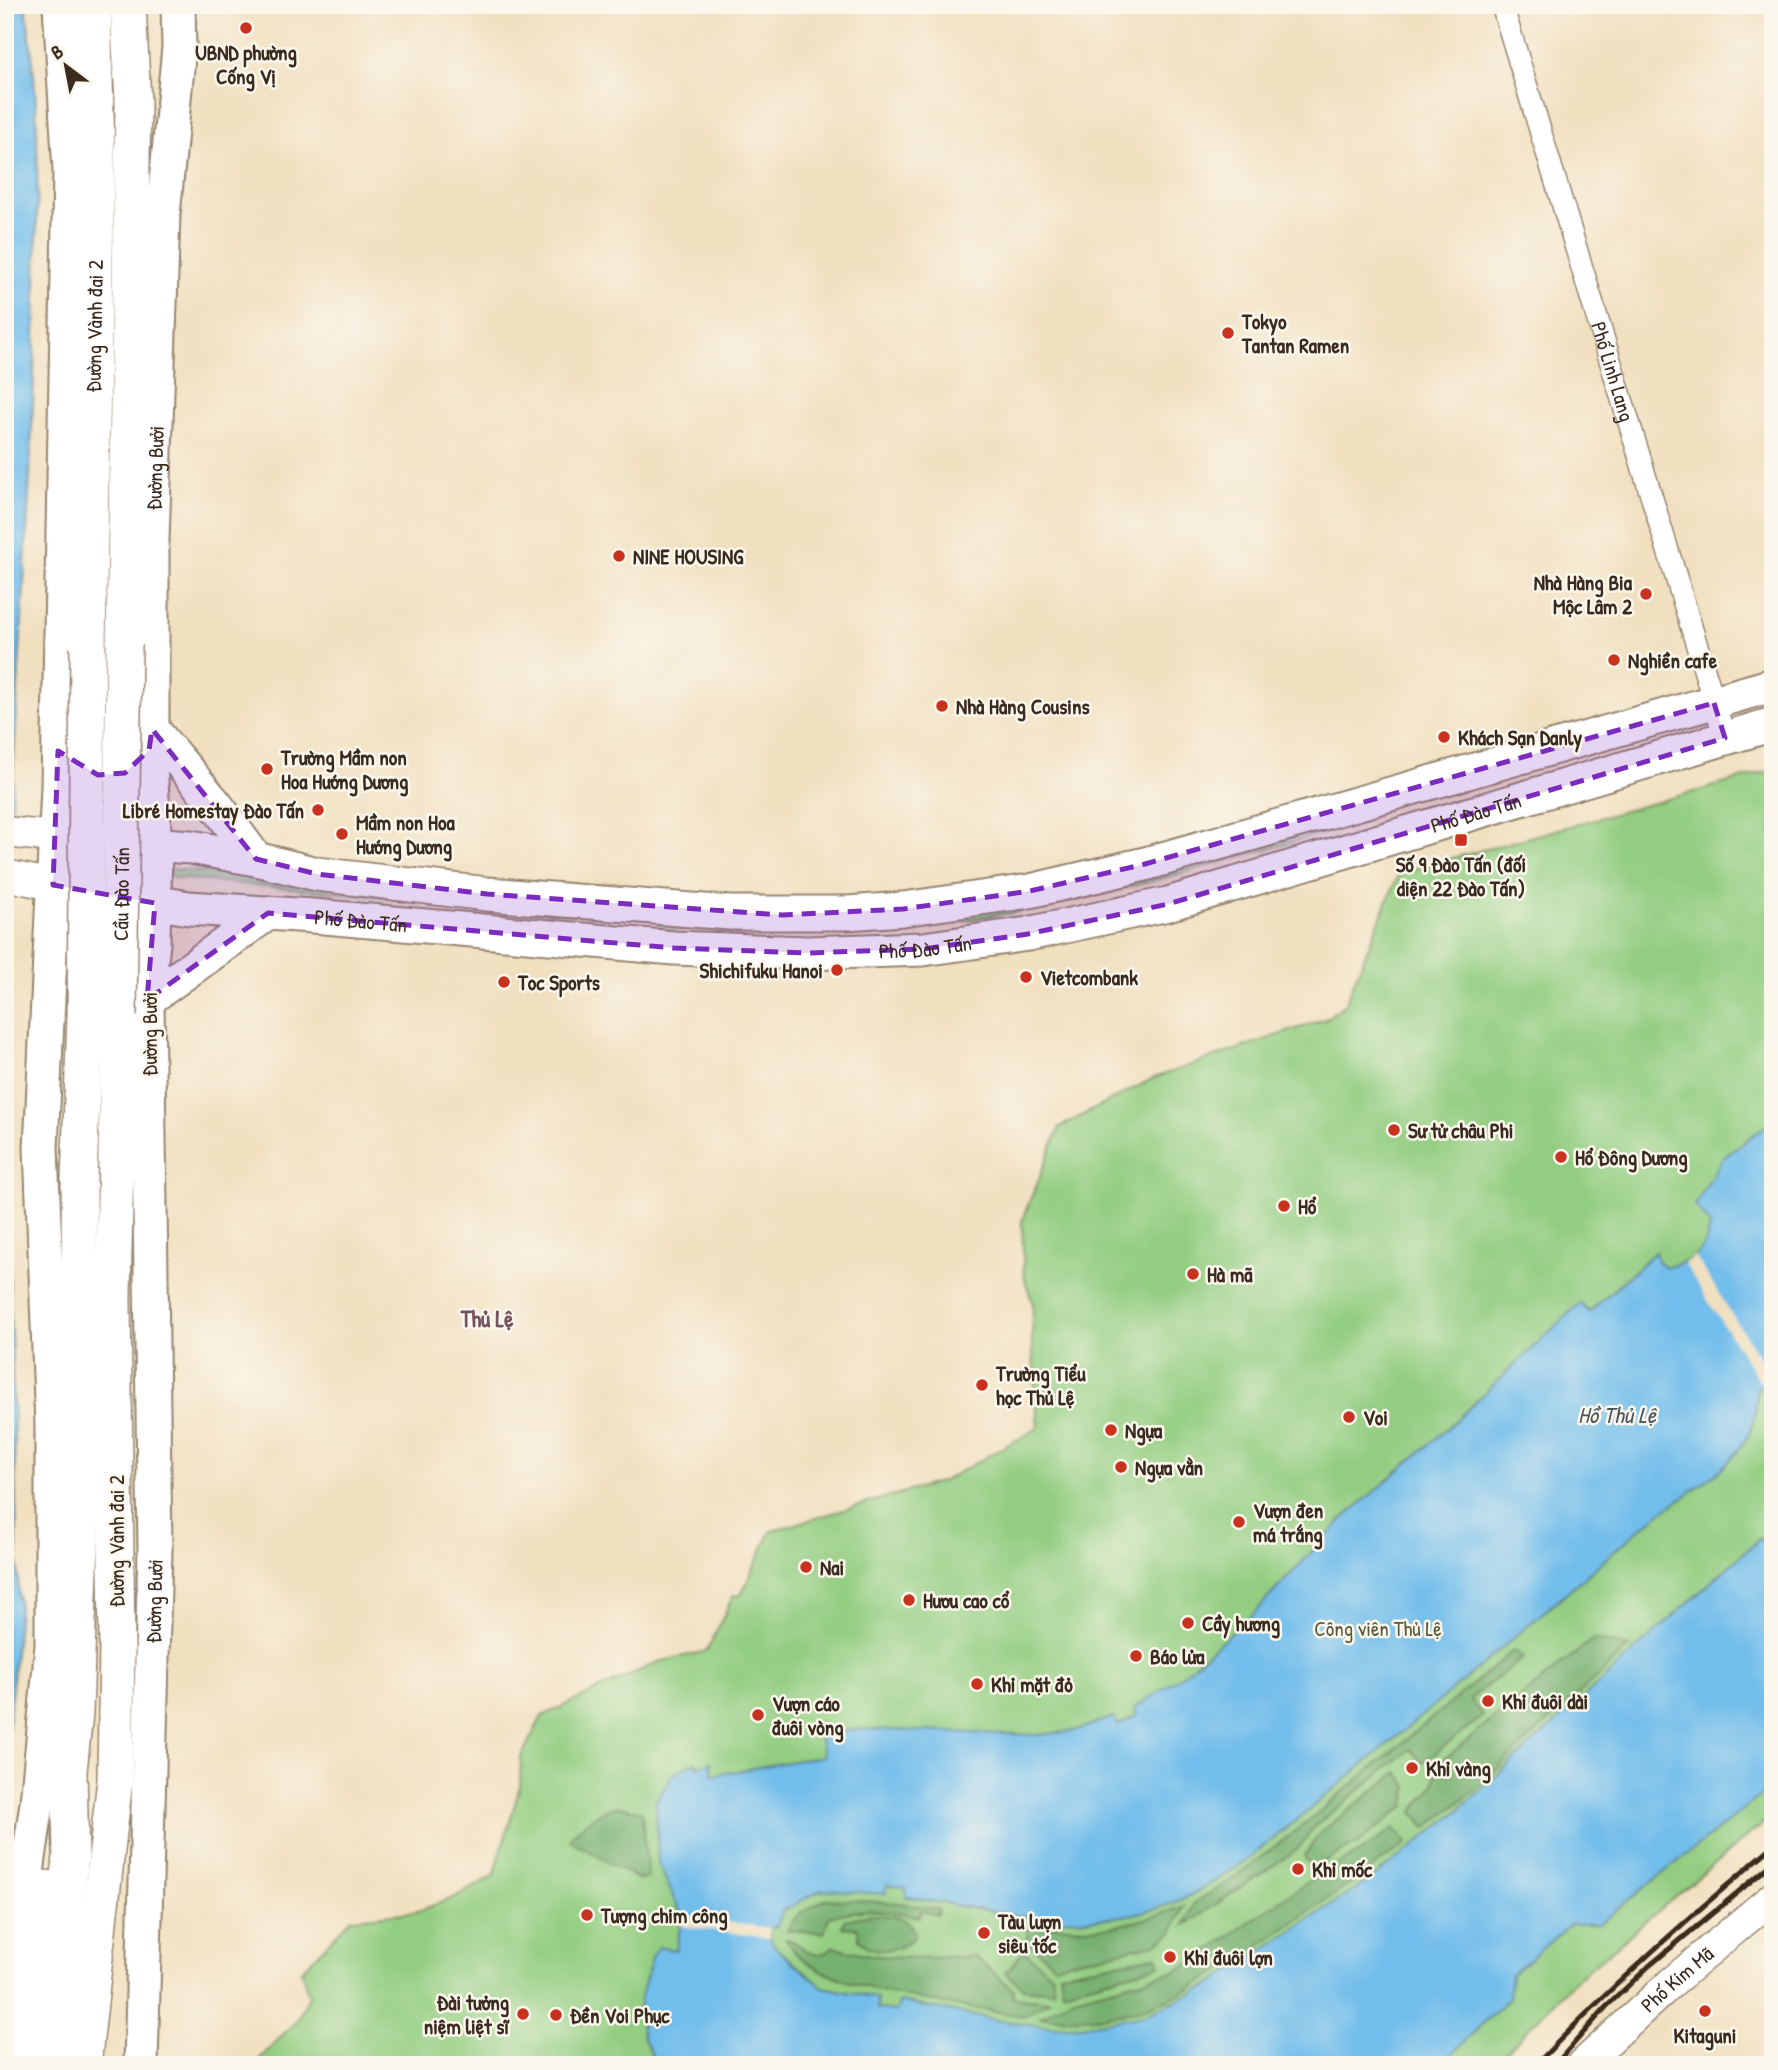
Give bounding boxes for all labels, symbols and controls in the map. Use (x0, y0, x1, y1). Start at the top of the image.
marker: UBND phường Cống Vị (238, 20, 254, 36)
north arrow (32, 32, 102, 102)
text: B (46, 38, 68, 65)
place label: UBND phường Cống Vị (195, 38, 297, 92)
street label: Đường Vành đai 2 (78, 259, 110, 393)
place label: Tokyo Tantan Ramen (1241, 307, 1349, 360)
street label: Phố Linh Lang (1585, 318, 1642, 425)
marker: Tokyo Tantan Ramen (1220, 325, 1236, 341)
street label: Đường Bưởi (139, 425, 170, 511)
place label: NINE HOUSING (633, 542, 744, 571)
marker: NINE HOUSING (611, 548, 627, 564)
place label: Nhà Hàng Bia Mộc Lâm 2 (1534, 568, 1633, 621)
marker: Nhà Hàng Bia Mộc Lâm 2 (1638, 586, 1654, 602)
place label: Nghiền cafe (1628, 646, 1718, 676)
marker: Nghiền cafe (1606, 652, 1622, 668)
place label: Nhà Hàng Cousins (956, 692, 1090, 722)
marker: Nhà Hàng Cousins (934, 698, 950, 714)
place label: Khách Sạn Danly (1458, 723, 1582, 753)
marker: Khách Sạn Danly (1436, 729, 1452, 745)
place label: Trường Mầm non Hoa Hướng Dương (280, 743, 408, 797)
marker: Trường Mầm non Hoa Hướng Dương (259, 761, 275, 777)
street label: Phố Đào Tấn (1427, 785, 1525, 840)
place label: Libré Homestay Đào Tấn (123, 796, 304, 826)
marker: Libré Homestay Đào Tấn (310, 802, 326, 818)
place label: Mầm non Hoa Hướng Dương (356, 808, 455, 862)
marker: Mầm non Hoa Hướng Dương (334, 826, 350, 842)
marker: Số 9 Đào Tấn (đối diện 22 Đào Tấn) (1453, 832, 1469, 848)
street label: Cầu Đào Tấn (106, 847, 136, 941)
place label: Số 9 Đào Tấn (đối diện 22 Đào Tấn) (1396, 850, 1526, 903)
street label: Phố Đào Tấn (313, 902, 408, 939)
street label: Phố Đào Tấn (878, 928, 973, 965)
place label: Shichifuku Hanoi (700, 956, 823, 985)
marker: Shichifuku Hanoi (829, 962, 845, 978)
place label: Vietcombank (1040, 963, 1138, 992)
place label: Toc Sports (517, 968, 600, 998)
marker: Vietcombank (1018, 969, 1034, 985)
marker: Toc Sports (496, 974, 512, 990)
street label: Đường Bưởi (135, 992, 164, 1076)
place label: Sư tử châu Phi (1408, 1116, 1513, 1145)
marker: Sư tử châu Phi (1386, 1122, 1402, 1138)
place label: Hổ Đông Dương (1575, 1143, 1687, 1173)
marker: Hổ Đông Dương (1553, 1149, 1569, 1165)
place label: Hổ (1298, 1192, 1317, 1221)
marker: Hổ (1276, 1198, 1292, 1214)
place label: Hà mã (1207, 1260, 1253, 1289)
marker: Hà mã (1185, 1266, 1201, 1282)
district label: Thủ Lệ (460, 1303, 514, 1334)
place label: Trường Tiểu học Thủ Lệ (995, 1359, 1086, 1412)
marker: Trường Tiểu học Thủ Lệ (974, 1377, 990, 1393)
water label: Hồ Thủ Lệ (1578, 1399, 1658, 1430)
place label: Voi (1363, 1403, 1388, 1432)
marker: Voi (1341, 1409, 1357, 1425)
place label: Ngựa (1125, 1416, 1163, 1446)
marker: Ngựa (1103, 1422, 1119, 1438)
place label: Ngựa vằn (1135, 1453, 1203, 1483)
marker: Ngựa vằn (1113, 1459, 1129, 1475)
street label: Đường Vành đai 2 (102, 1475, 131, 1607)
place label: Vượn đen má trắng (1253, 1496, 1323, 1550)
marker: Vượn đen má trắng (1231, 1514, 1247, 1530)
place label: Nai (820, 1553, 844, 1582)
street label: Đường Bưởi (138, 1559, 169, 1644)
marker: Nai (798, 1559, 814, 1575)
place label: Hươu cao cổ (923, 1586, 1010, 1615)
marker: Hươu cao cổ (901, 1592, 917, 1608)
place label: Cầy hương (1202, 1609, 1280, 1639)
park label: Công viên Thủ Lệ (1314, 1614, 1442, 1643)
marker: Cầy hương (1180, 1615, 1196, 1631)
place label: Báo lửa (1150, 1642, 1205, 1671)
marker: Báo lửa (1128, 1648, 1144, 1664)
place label: Khỉ mặt đỏ (991, 1670, 1073, 1699)
marker: Khỉ mặt đỏ (969, 1676, 985, 1692)
place label: Khỉ đuôi dài (1502, 1687, 1588, 1716)
place label: Vượn cáo đuôi vòng (772, 1689, 844, 1743)
marker: Khỉ đuôi dài (1480, 1693, 1496, 1709)
marker: Vượn cáo đuôi vòng (750, 1707, 766, 1723)
place label: Khỉ vàng (1426, 1754, 1491, 1784)
marker: Khỉ vàng (1404, 1760, 1420, 1776)
place label: Khỉ mốc (1312, 1855, 1373, 1884)
marker: Khỉ mốc (1290, 1861, 1306, 1877)
place label: Tượng chim công (600, 1901, 728, 1931)
marker: Tượng chim công (579, 1907, 595, 1923)
place label: Tàu lượn siêu tốc (997, 1907, 1061, 1960)
marker: Tàu lượn siêu tốc (976, 1925, 992, 1941)
street label: Phố Kim Mã (1634, 1939, 1719, 2019)
place label: Khỉ đuôi lợn (1184, 1943, 1273, 1972)
marker: Khỉ đuôi lợn (1162, 1949, 1178, 1965)
place label: Đài tưởng niệm liệt sĩ (424, 1988, 510, 2041)
place label: Đền Voi Phục (570, 2001, 670, 2030)
marker: Kitaguni (1697, 2003, 1713, 2019)
marker: Đài tưởng niệm liệt sĩ (515, 2006, 531, 2022)
marker: Đền Voi Phục (548, 2007, 564, 2023)
place label: Kitaguni (1673, 2021, 1737, 2051)

